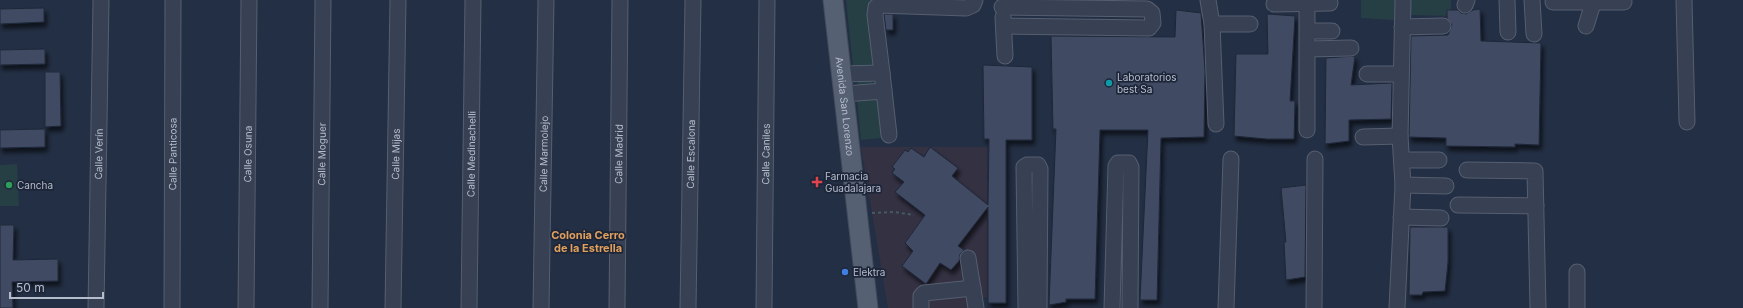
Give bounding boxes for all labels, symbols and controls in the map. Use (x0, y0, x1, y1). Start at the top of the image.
street label: Avenida San Lorenzo (833, 56, 857, 156)
place label: Laboratorios best Sa (1117, 71, 1177, 95)
marker: Laboratorios best Sa (1104, 78, 1114, 88)
street label: Calle Medinachelli (464, 111, 478, 197)
street label: Calle Marmolejo (537, 116, 550, 192)
street label: Calle Panticosa (166, 118, 179, 190)
street label: Calle Escalona (684, 119, 697, 189)
street label: Calle Moguer (315, 122, 328, 186)
street label: Calle Caniles (759, 123, 772, 185)
street label: Calle Madrid (612, 124, 625, 184)
street label: Calle Osuna (241, 126, 254, 182)
street label: Calle Verín (92, 128, 105, 180)
street label: Calle Mijas (389, 128, 402, 180)
place label: Farmacia Guadalajara (825, 170, 881, 194)
marker: Farmacia Guadalajara (812, 177, 822, 187)
place label: Cancha (17, 179, 53, 191)
marker: Cancha (4, 180, 14, 190)
district label: Colonia Cerro de la Estrella (551, 228, 625, 255)
place label: Elektra (853, 266, 885, 278)
marker: Elektra (840, 267, 850, 277)
scale bar (10, 274, 103, 300)
text: 50 m (16, 280, 45, 295)

